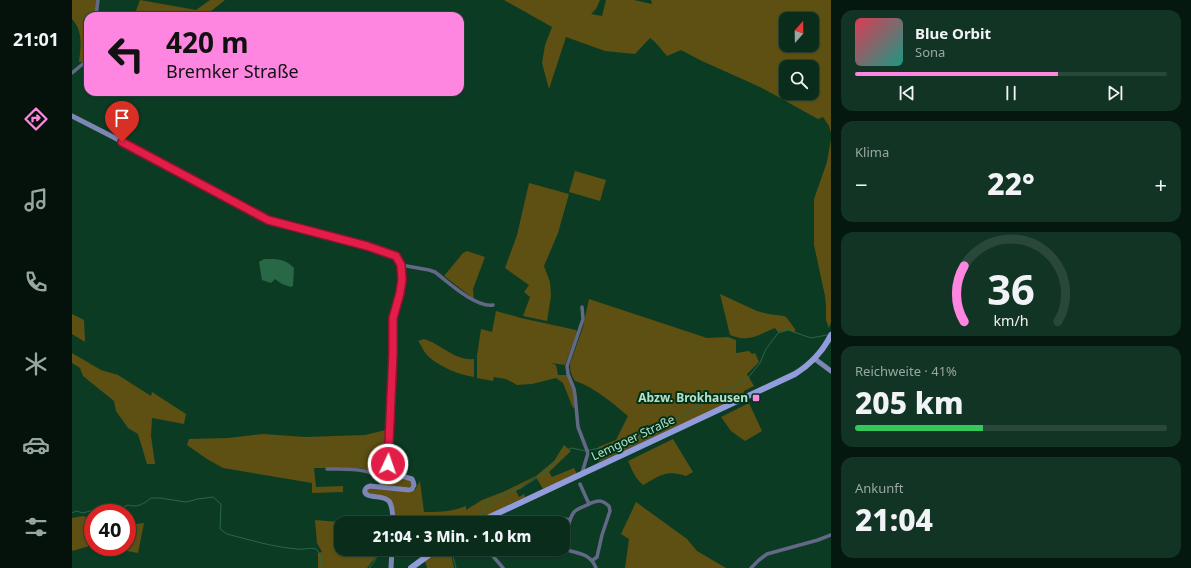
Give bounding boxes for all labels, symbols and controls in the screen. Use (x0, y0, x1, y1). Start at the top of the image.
north arrow (779, 12, 819, 52)
map controls (779, 12, 819, 100)
text: 420 m (166, 23, 249, 61)
text: Blue Orbit (915, 23, 991, 43)
text: 21:01 (13, 27, 59, 51)
icon: left (100, 28, 152, 80)
text: Sona (915, 43, 945, 61)
text: Bremker Straße (166, 59, 299, 83)
button: search (779, 60, 819, 100)
icon: previous (896, 82, 918, 104)
icon: pause (1000, 82, 1022, 104)
icon: next (1104, 82, 1126, 104)
pin (105, 101, 139, 142)
icon: directions (22, 105, 50, 133)
icon: arrive (111, 107, 133, 129)
text: Klima (855, 143, 889, 161)
text: 22° (987, 163, 1035, 204)
text: − (855, 169, 868, 199)
text: + (1154, 169, 1167, 199)
icon: music (22, 186, 50, 214)
text: 36 (987, 261, 1035, 317)
icon: phone (22, 268, 50, 296)
text: km/h (993, 311, 1029, 330)
icon: climate (22, 350, 50, 378)
text: Reichweite · 41% (855, 362, 957, 380)
text: 205 km (855, 382, 964, 423)
place label: Abzw. Brokhausen (638, 389, 748, 406)
marker: Abzw. Brokhausen (751, 393, 761, 403)
street label: Lemgoer Straße (588, 411, 678, 464)
icon: car (22, 431, 50, 459)
position arrow (367, 443, 409, 485)
text: Ankunft (855, 479, 904, 497)
text: 21:04 (855, 499, 933, 540)
speed limit sign: 40 (84, 504, 136, 556)
icon: filters (22, 513, 50, 541)
text: 21:04 · 3 Min. · 1.0 km (373, 526, 531, 546)

